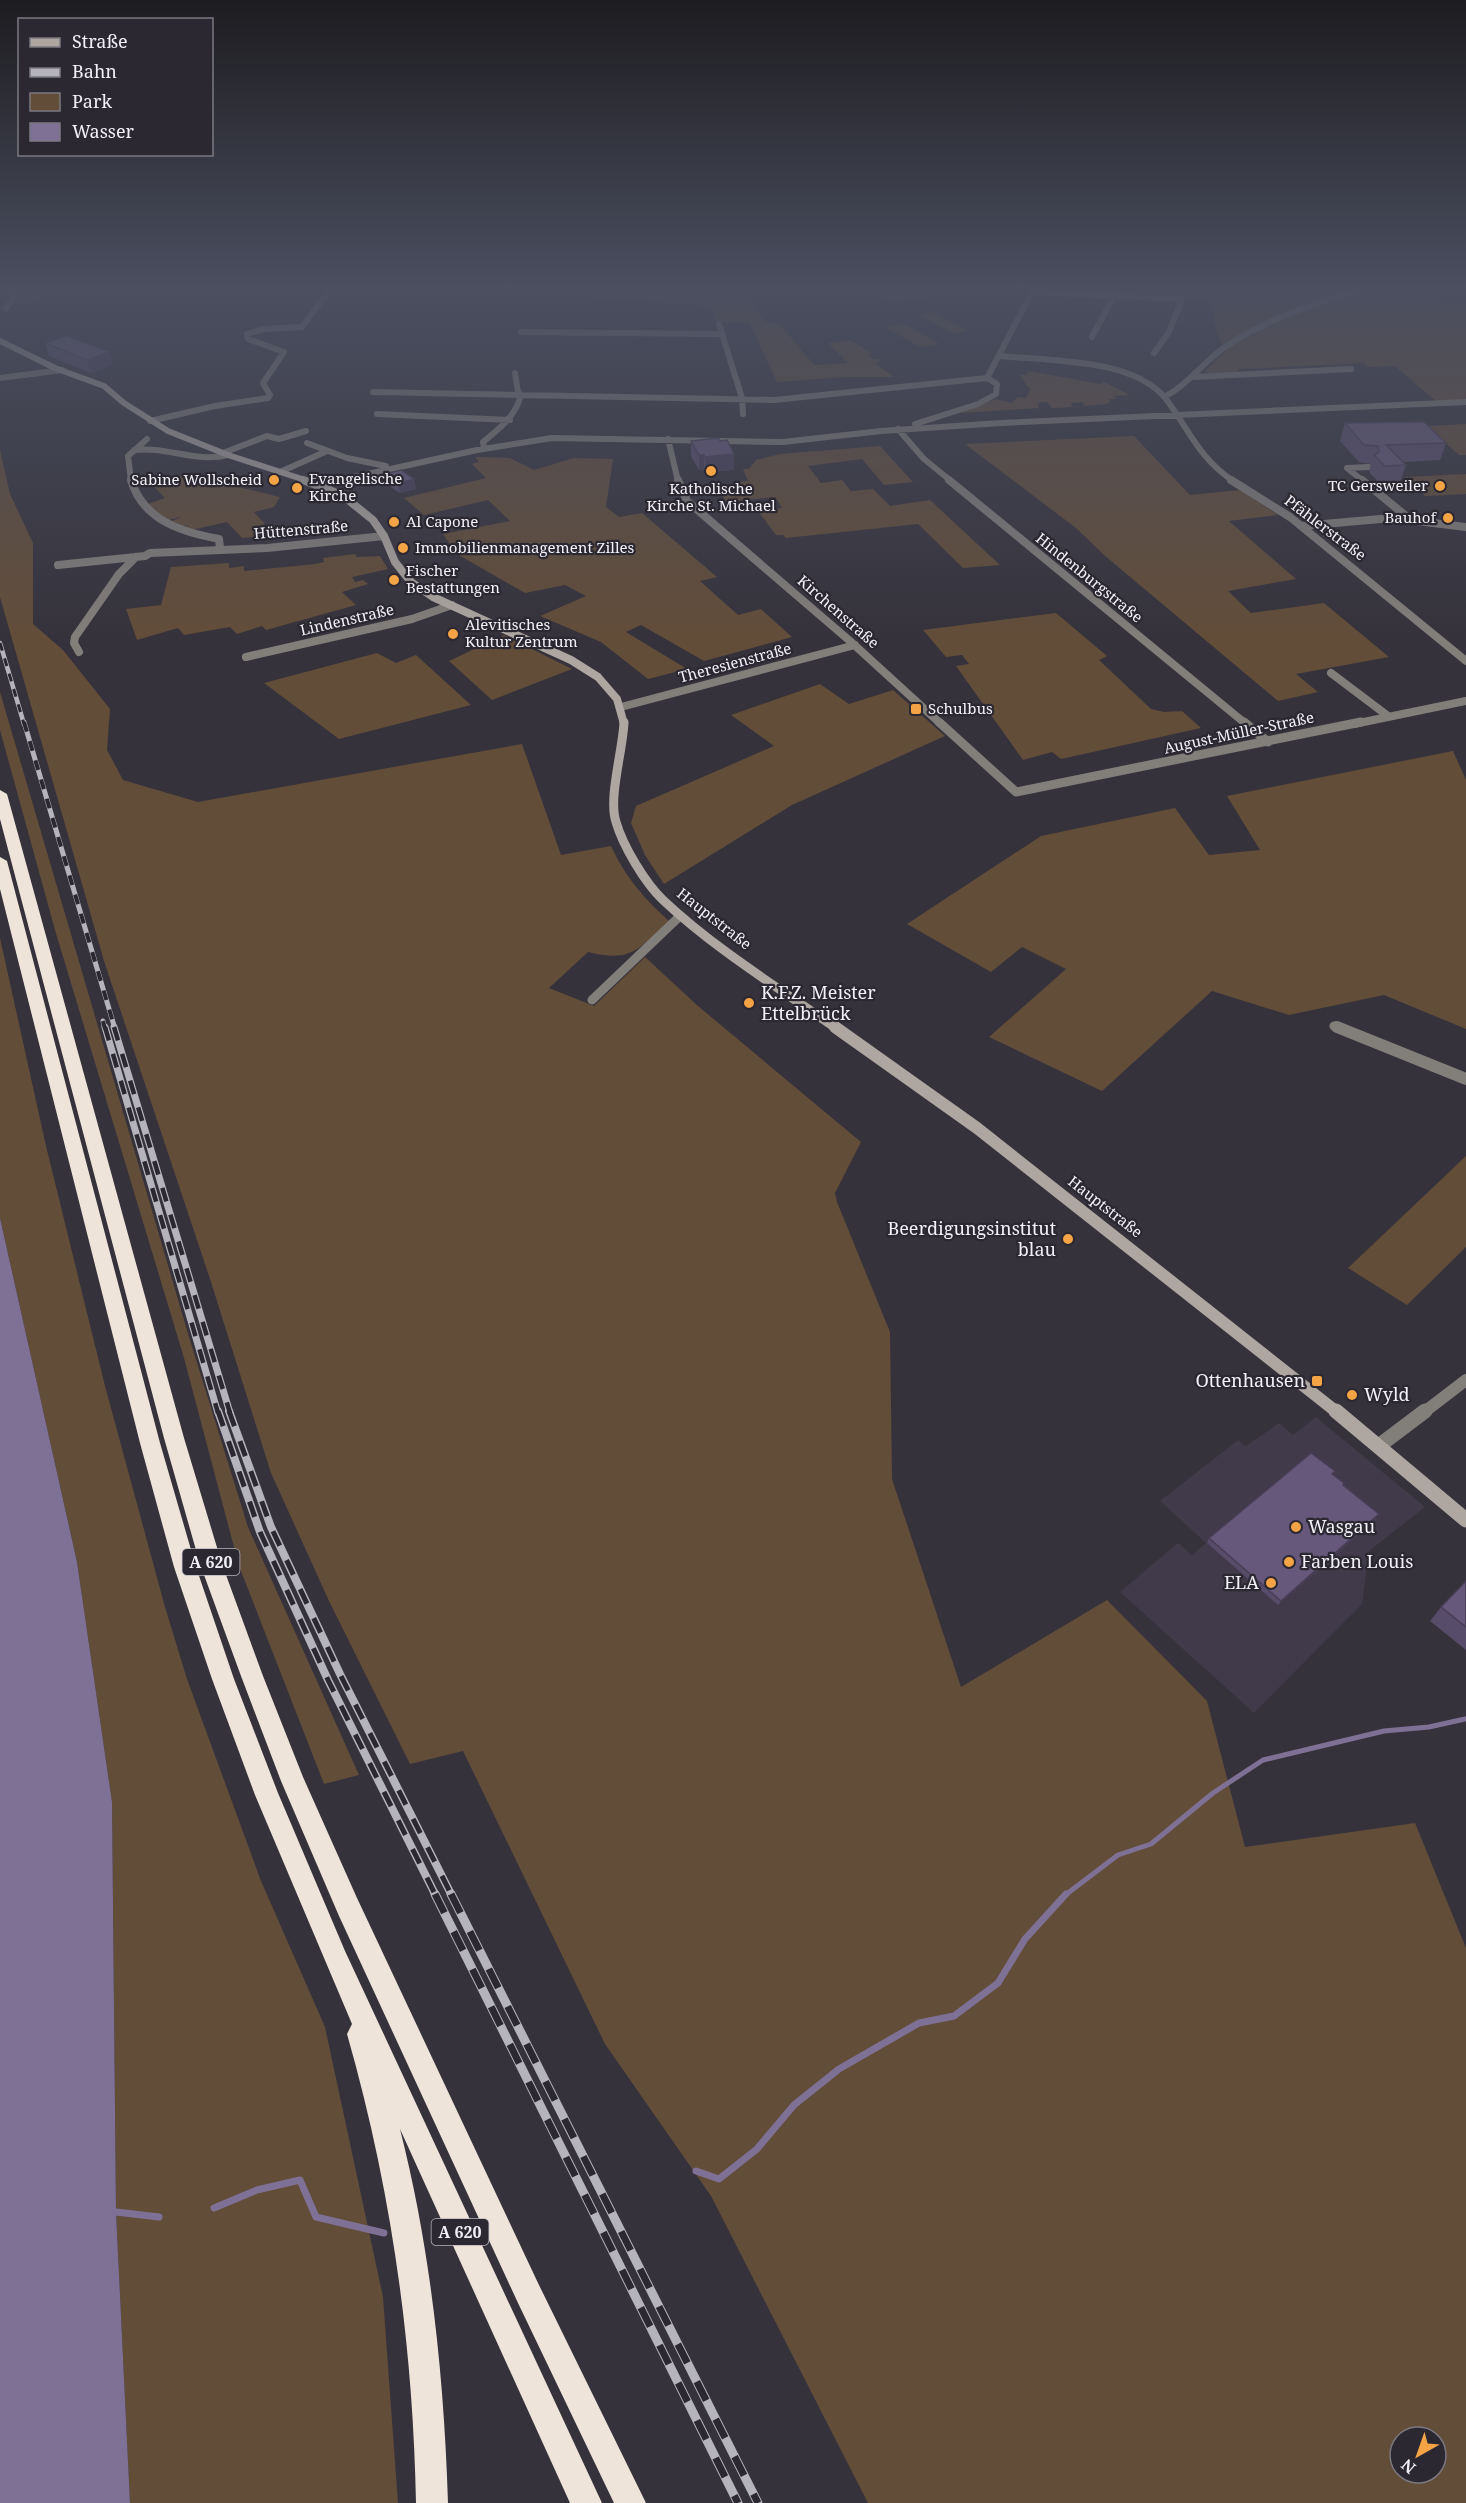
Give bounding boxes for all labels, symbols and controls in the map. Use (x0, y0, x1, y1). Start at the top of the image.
legend (18, 18, 213, 156)
text: Straße (72, 29, 128, 53)
text: Bahn (72, 59, 117, 83)
text: Park (72, 89, 112, 113)
text: Wasser (72, 119, 135, 143)
marker: Katholische Kirche St. Michael (704, 464, 718, 478)
place label: Evangelische Kirche (309, 468, 402, 505)
place label: Sabine Wollscheid (131, 469, 262, 489)
marker: Sabine Wollscheid (267, 473, 281, 487)
place label: TC Gersweiler (1328, 475, 1428, 495)
place label: Katholische Kirche St. Michael (646, 478, 776, 515)
marker: TC Gersweiler (1433, 479, 1447, 493)
marker: Evangelische Kirche (290, 481, 304, 495)
street label: Pfählerstraße (1281, 490, 1370, 564)
place label: Bauhof (1385, 507, 1437, 527)
place label: Al Capone (406, 511, 478, 531)
marker: Bauhof (1441, 511, 1455, 525)
street label: Hüttenstraße (253, 515, 349, 543)
marker: Al Capone (387, 515, 401, 529)
street label: Hindenburgstraße (1032, 528, 1147, 627)
place label: Immobilienmanagement Zilles (415, 537, 635, 557)
marker: Immobilienmanagement Zilles (396, 541, 410, 555)
place label: Fischer Bestattungen (406, 560, 500, 597)
street label: Kirchenstraße (794, 570, 884, 652)
marker: Fischer Bestattungen (387, 573, 401, 587)
street label: Lindenstraße (298, 599, 396, 640)
place label: Alevitisches Kultur Zentrum (465, 614, 578, 651)
marker: Alevitisches Kultur Zentrum (446, 627, 460, 641)
street label: Theresienstraße (676, 637, 793, 687)
place label: Schulbus (928, 698, 993, 718)
marker: Schulbus (909, 702, 923, 716)
street label: August-Müller-Straße (1162, 706, 1316, 758)
street label: Hauptstraße (673, 883, 756, 954)
place label: K.F.Z. Meister Ettelbrück (761, 980, 876, 1025)
marker: K.F.Z. Meister Ettelbrück (742, 996, 756, 1010)
street label: Hauptstraße (1064, 1171, 1147, 1242)
place label: Beerdigungsinstitut blau (887, 1216, 1057, 1261)
marker: Beerdigungsinstitut blau (1061, 1232, 1075, 1246)
place label: Ottenhausen (1195, 1368, 1305, 1392)
marker: Ottenhausen (1310, 1374, 1324, 1388)
place label: Wyld (1364, 1382, 1410, 1406)
marker: Wyld (1345, 1388, 1359, 1402)
place label: Wasgau (1308, 1514, 1376, 1538)
marker: Wasgau (1289, 1520, 1303, 1534)
road number: A 620 (182, 1549, 240, 1575)
place label: Farben Louis (1301, 1549, 1413, 1573)
marker: Farben Louis (1282, 1555, 1296, 1569)
place label: ELA (1224, 1570, 1259, 1594)
marker: ELA (1264, 1576, 1278, 1590)
road number: A 620 (432, 2219, 488, 2245)
north arrow (1388, 2425, 1448, 2485)
text: N (1396, 2454, 1420, 2479)

